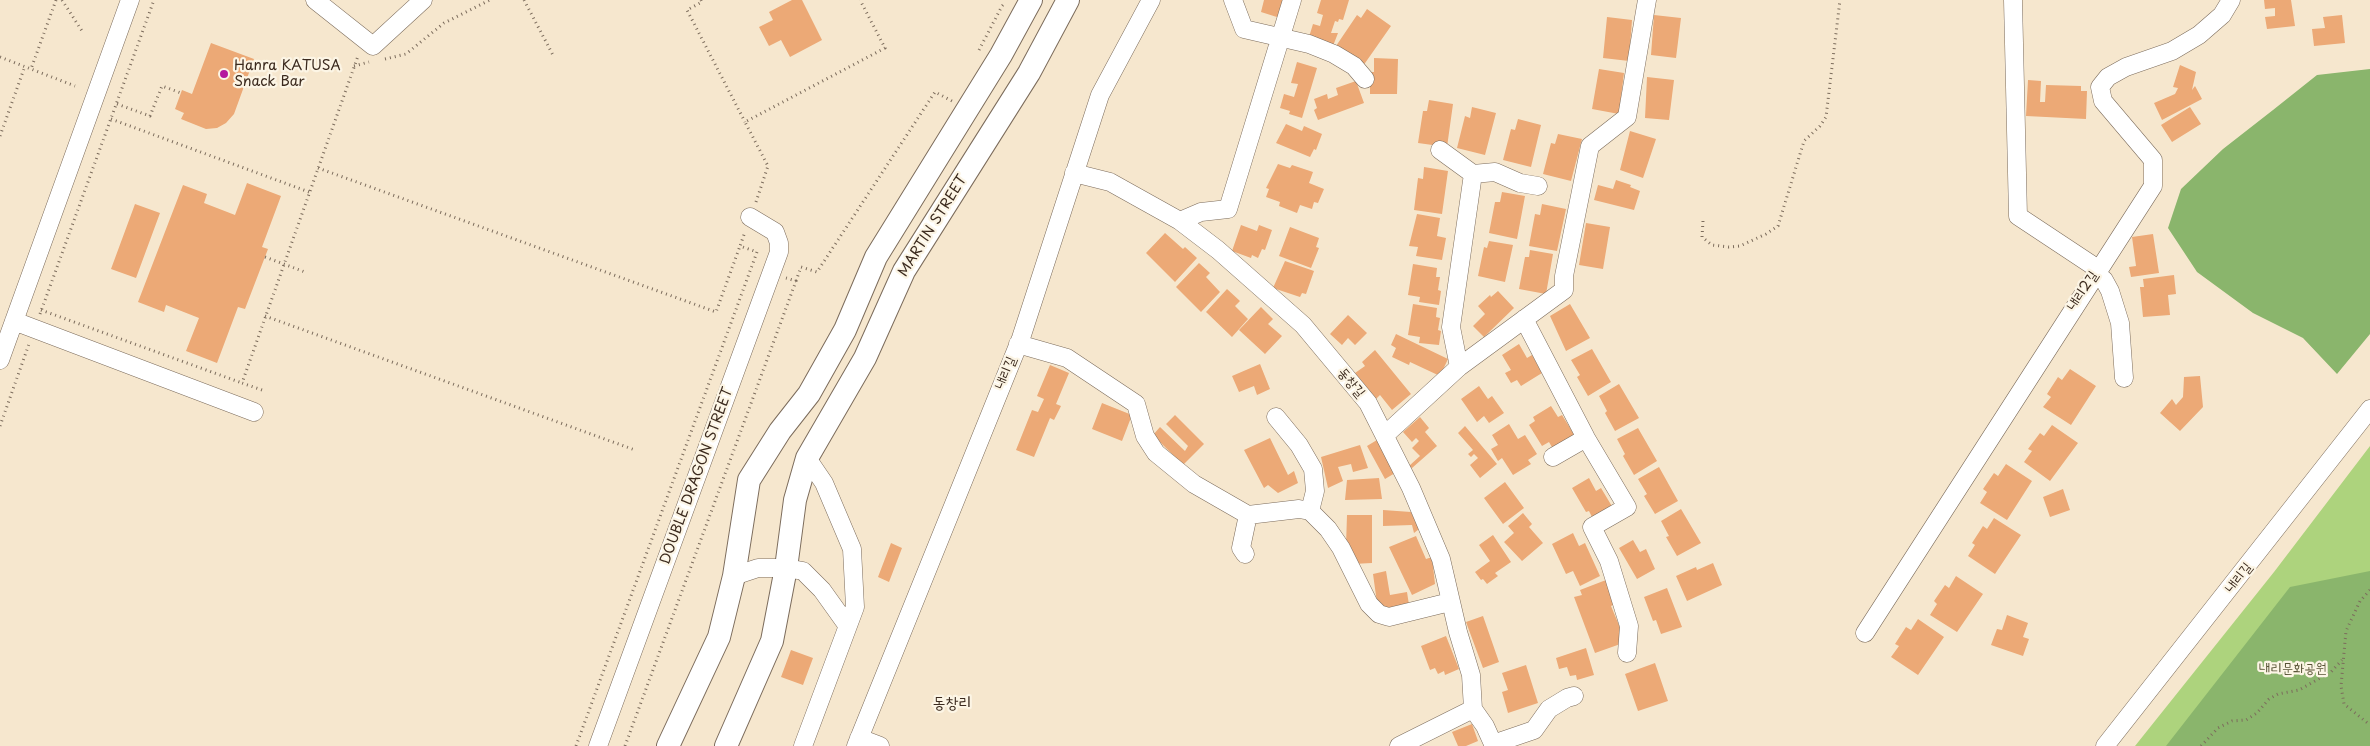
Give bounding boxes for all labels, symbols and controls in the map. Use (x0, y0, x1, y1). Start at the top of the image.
place label: Hanra KATUSA Snack Bar (234, 58, 341, 90)
marker: Hanra KATUSA Snack Bar (218, 68, 230, 80)
street label: MARTIN STREET (895, 172, 971, 280)
street label: 내리2길 (2064, 268, 2102, 314)
street label: 내리길 (992, 354, 1020, 392)
street label: 동창길 (1334, 365, 1368, 401)
street label: DOUBLE DRAGON STREET (657, 385, 737, 567)
street label: 내리길 (2222, 560, 2256, 596)
park label: 내리문화공원 (2259, 661, 2327, 677)
district label: 동창리 (933, 694, 971, 714)

